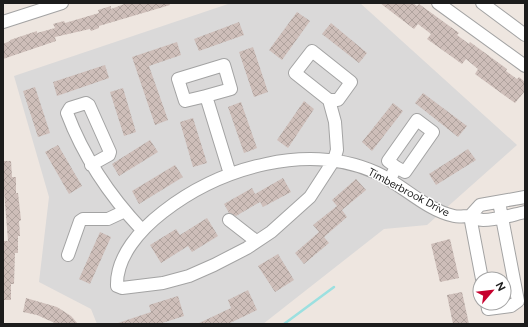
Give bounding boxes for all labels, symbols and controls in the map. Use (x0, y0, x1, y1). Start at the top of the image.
street label: Timberbrook Drive (366, 165, 452, 219)
north arrow (472, 271, 512, 311)
text: N (493, 280, 508, 293)

